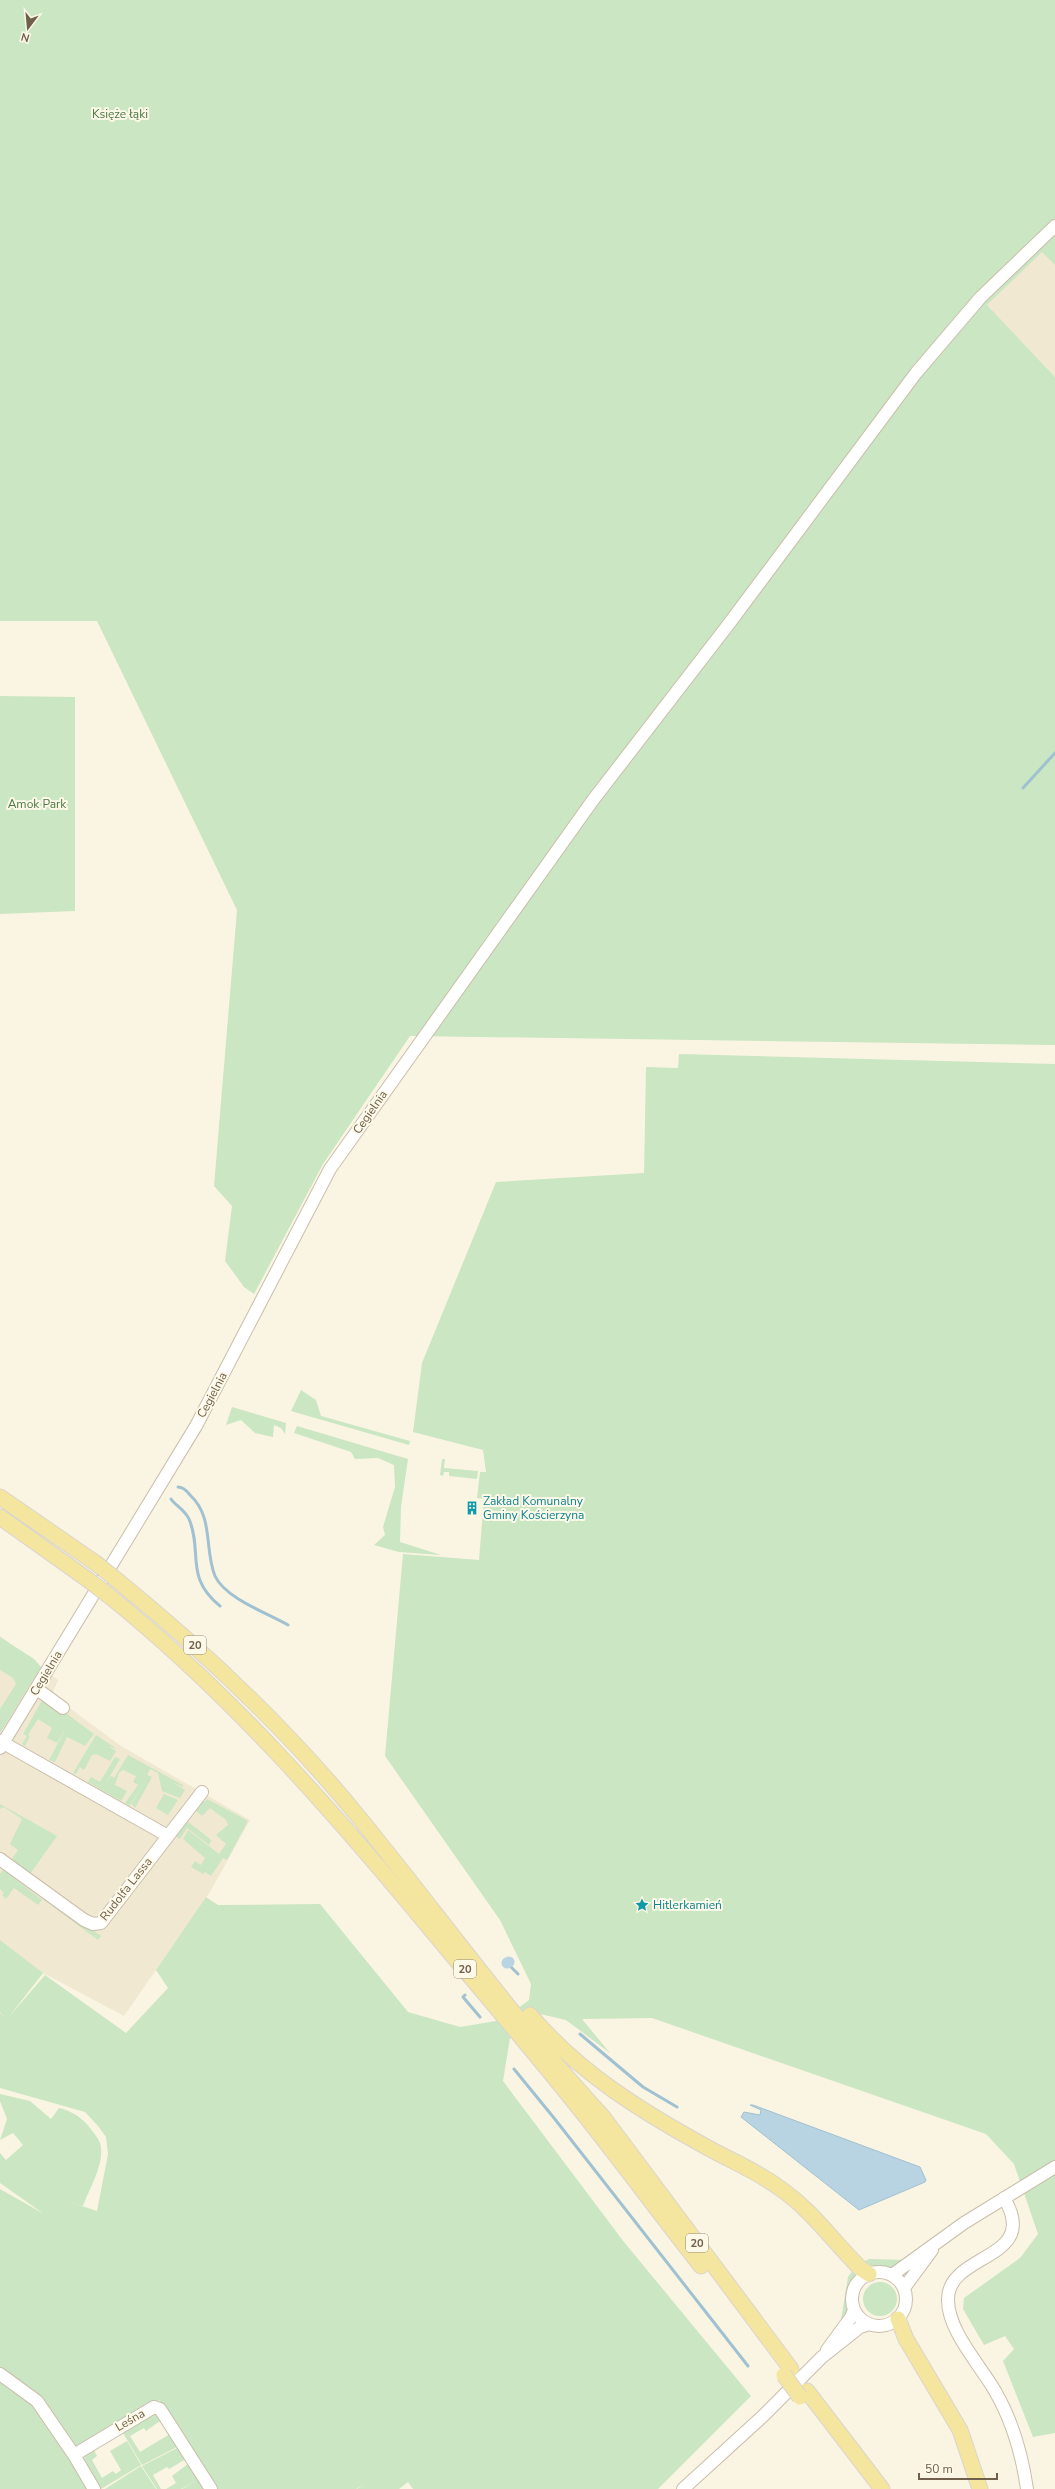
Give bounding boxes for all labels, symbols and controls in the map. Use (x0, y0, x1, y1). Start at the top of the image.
north arrow (8, 8, 48, 48)
text: N (19, 29, 31, 45)
park label: Księże łąki (92, 106, 148, 122)
park label: Amok Park (8, 796, 67, 812)
street label: Cegielnia (349, 1087, 391, 1137)
street label: Cegielnia (193, 1369, 231, 1421)
place label: Zakład Komunalny Gminy Kościerzyna (483, 1493, 584, 1523)
building icon: Zakład Komunalny Gminy Kościerzyna (464, 1500, 480, 1516)
road number: 20 (184, 1636, 206, 1654)
street label: Cegielnia (26, 1648, 66, 1698)
street label: Rudolfa Lassa (96, 1854, 156, 1924)
place icon: Hitlerkamień (634, 1897, 650, 1913)
place label: Hitlerkamień (653, 1897, 722, 1913)
road number: 20 (454, 1960, 476, 1978)
road number: 20 (686, 2234, 708, 2252)
street label: Leśna (112, 2405, 148, 2435)
scale bar (919, 2455, 997, 2481)
text: 50 m (925, 2461, 953, 2477)

